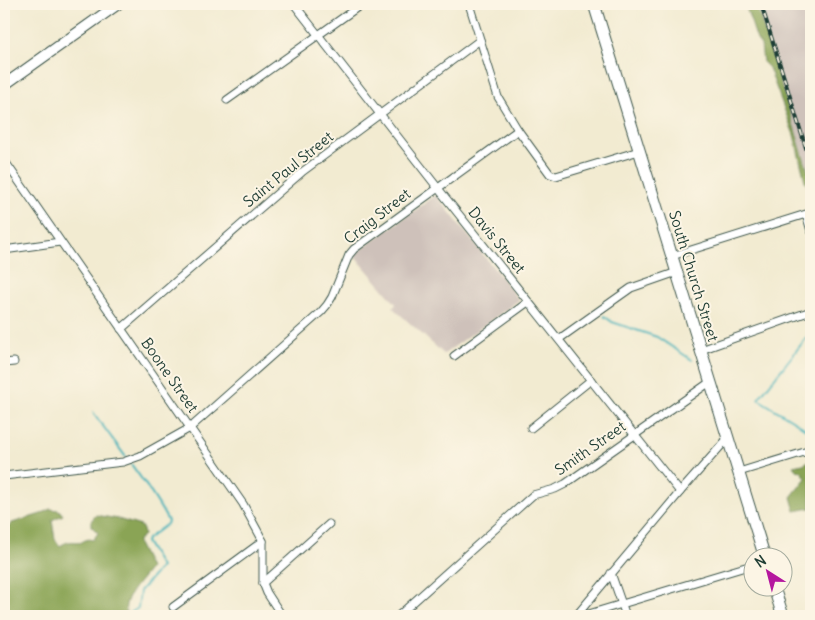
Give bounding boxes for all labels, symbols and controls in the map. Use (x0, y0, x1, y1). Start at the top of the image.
street label: Saint Paul Street (239, 127, 337, 211)
street label: Craig Street (340, 184, 414, 248)
street label: Davis Street (464, 203, 530, 277)
street label: South Church Street (665, 208, 723, 344)
street label: Boone Street (137, 334, 203, 416)
street label: Smith Street (551, 417, 629, 479)
north arrow (742, 548, 792, 598)
text: N (751, 551, 770, 572)

